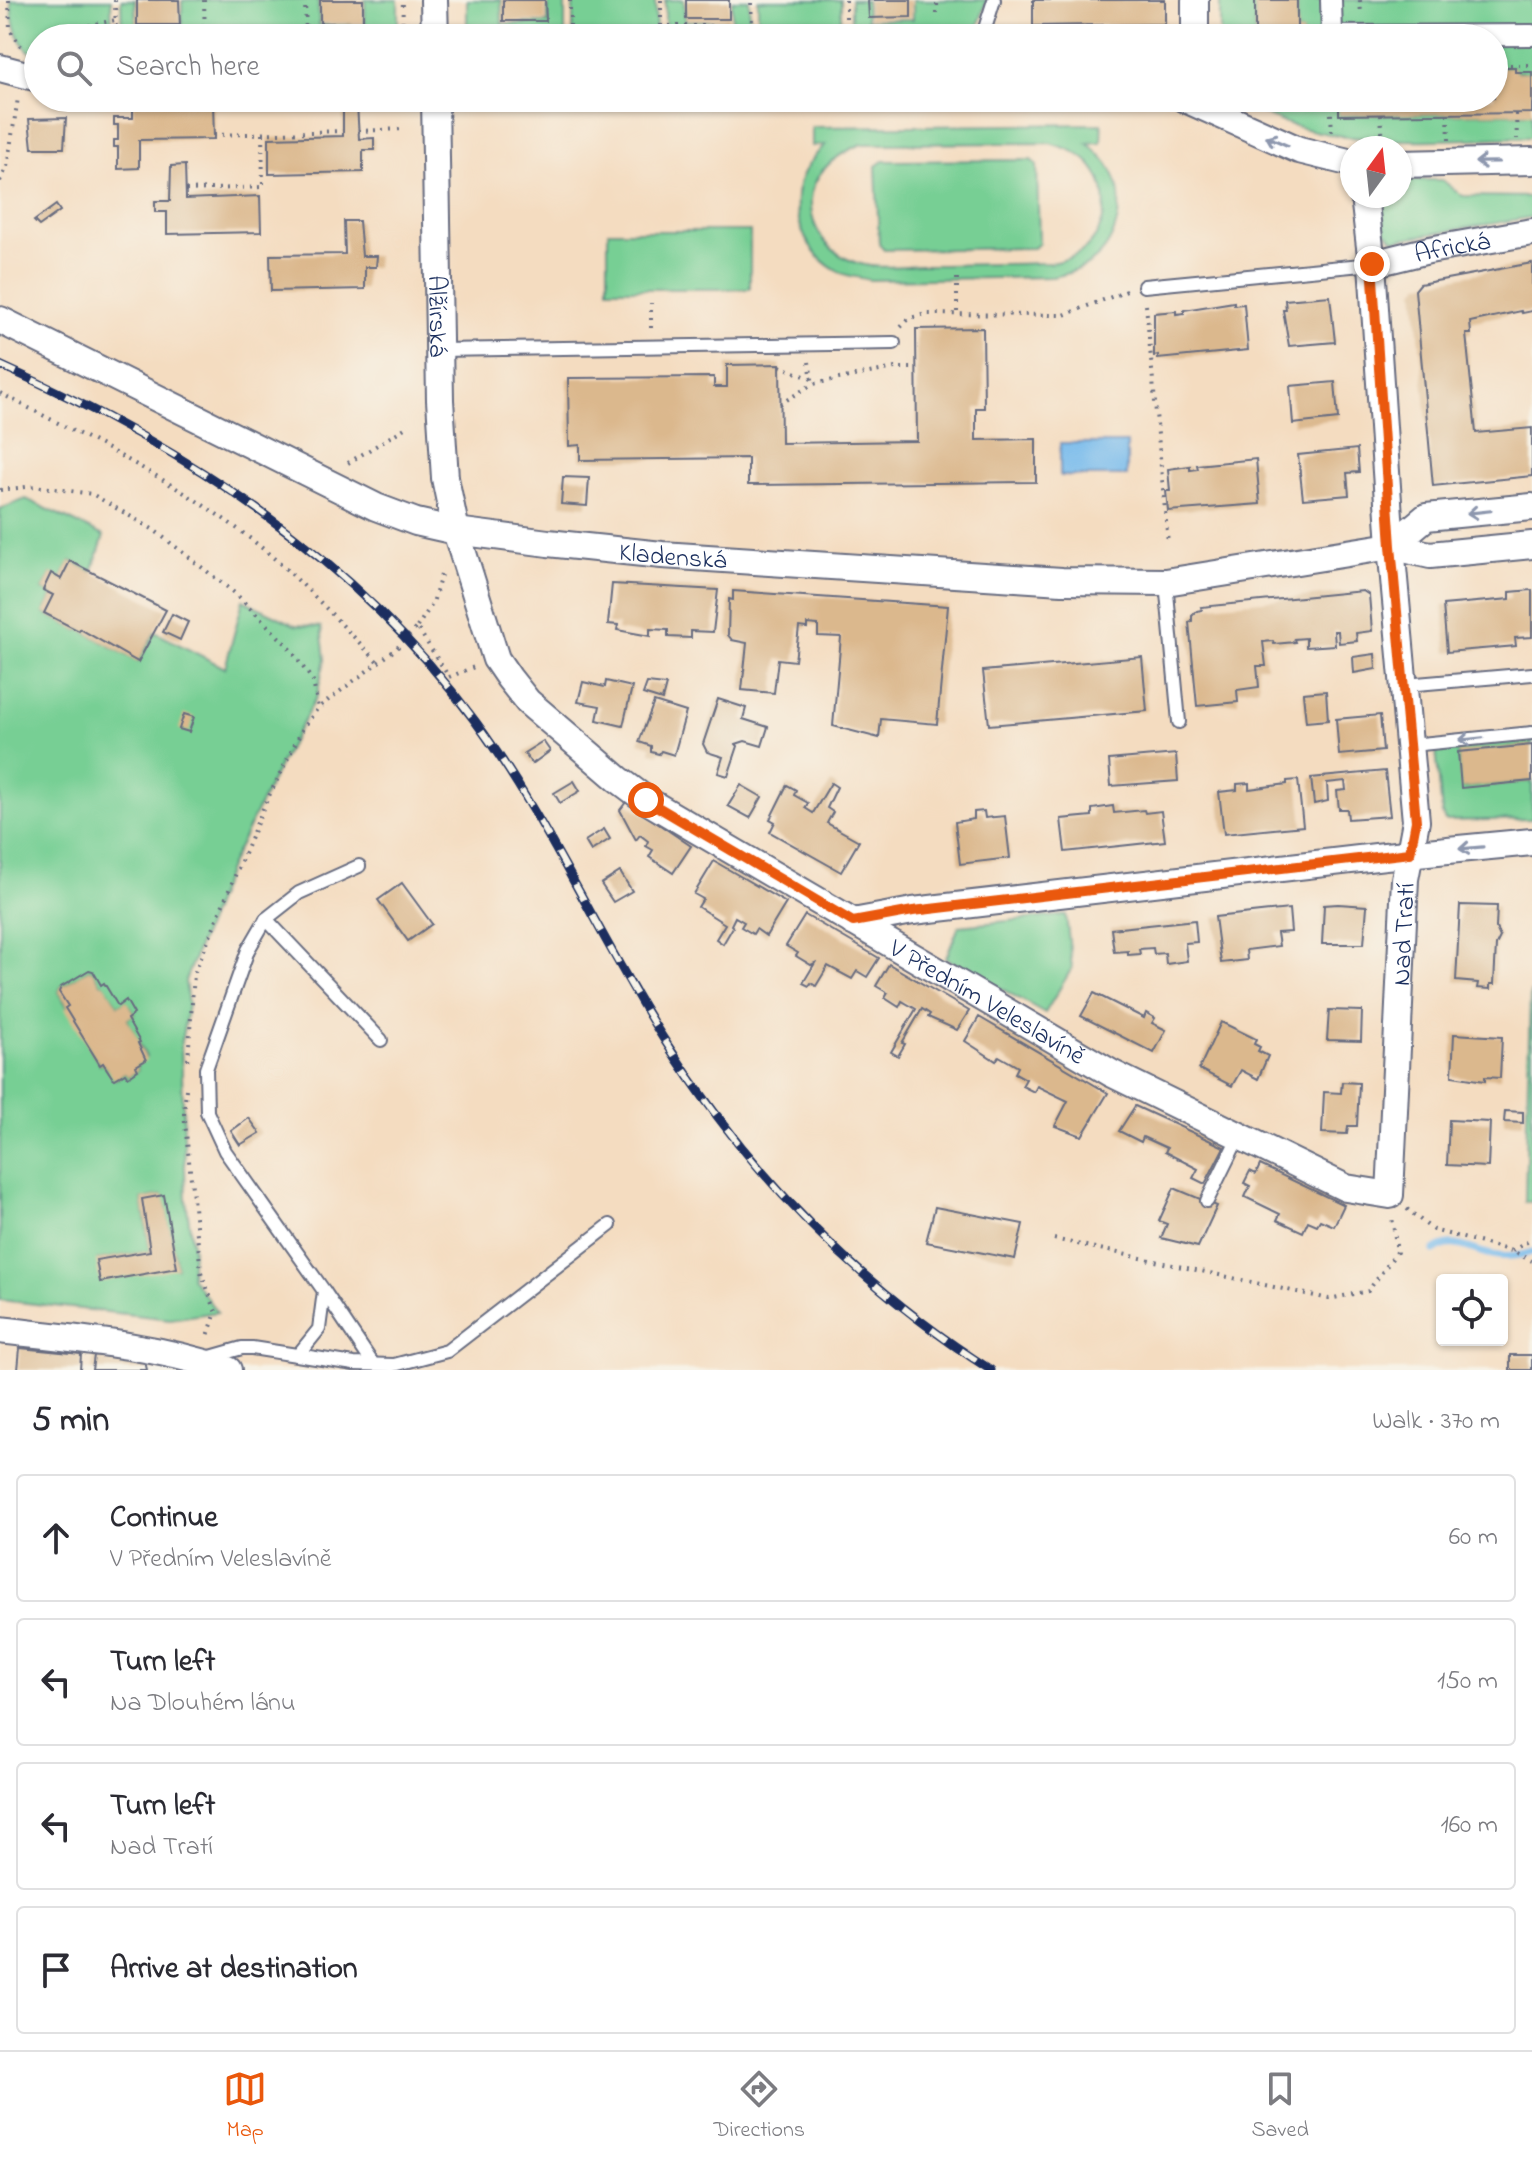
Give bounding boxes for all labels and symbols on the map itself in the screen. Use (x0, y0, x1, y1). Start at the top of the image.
one-way arrow (1265, 133, 1290, 148)
north arrow (1340, 136, 1412, 208)
one-way arrow (1474, 154, 1501, 170)
street label: Africká (1411, 224, 1493, 275)
route end (1354, 246, 1390, 282)
street label: Alžírská (416, 275, 455, 357)
one-way arrow (1466, 504, 1493, 519)
street label: Kladenská (617, 535, 728, 581)
one-way arrow (1458, 732, 1485, 747)
route start (628, 782, 664, 818)
one-way arrow (1458, 840, 1485, 855)
street label: Nad Tratí (1384, 882, 1427, 987)
street label: V Předním Veleslavíně (880, 930, 1092, 1076)

